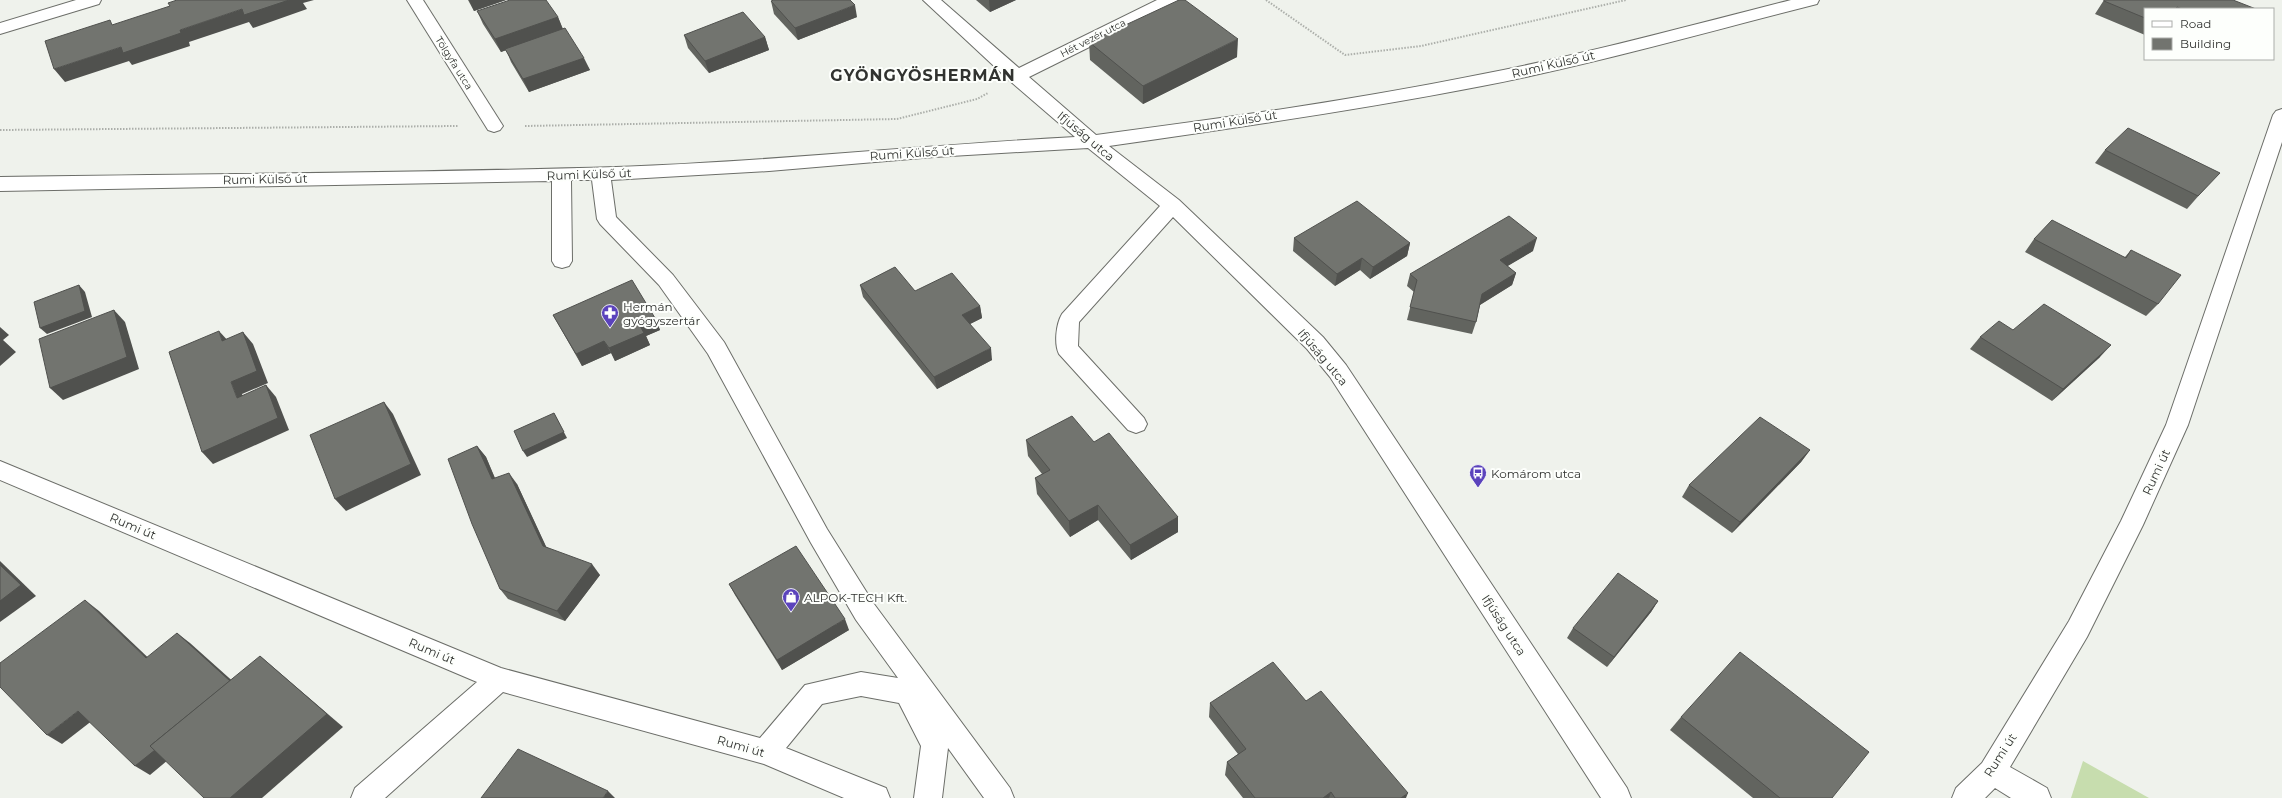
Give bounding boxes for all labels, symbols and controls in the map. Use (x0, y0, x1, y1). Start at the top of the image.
legend (2144, 8, 2274, 60)
street label: Hét vezér utca (1058, 16, 1128, 60)
text: Road (2180, 16, 2211, 31)
street label: Tölgyfa utca (433, 34, 475, 92)
text: Building (2180, 36, 2231, 51)
street label: Rumi Külső út (1510, 47, 1596, 81)
district label: GYÖNGYÖSHERMÁN (830, 66, 1016, 85)
street label: Rumi Külső út (1192, 107, 1278, 135)
street label: Ifjúság utca (1054, 108, 1118, 164)
street label: Rumi Külső út (869, 143, 955, 163)
street label: Rumi Külső út (546, 165, 632, 183)
street label: Rumi Külső út (222, 171, 308, 187)
place label: Hermán gyógyszertár (623, 299, 700, 328)
pharmacy icon: Hermán gyógyszertár (600, 303, 620, 328)
street label: Ifjúság utca (1295, 325, 1351, 389)
street label: Rumi út (2139, 447, 2173, 497)
bus stop icon: Komárom utca (1468, 463, 1488, 488)
place label: Komárom utca (1491, 466, 1581, 481)
street label: Rumi út (108, 510, 158, 542)
shop icon: ALPOK-TECH Kft. (781, 587, 801, 612)
place label: ALPOK-TECH Kft. (804, 590, 907, 605)
street label: Ifjúság utca (1479, 592, 1529, 658)
street label: Rumi út (407, 635, 457, 667)
street label: Rumi út (1980, 730, 2020, 780)
street label: Rumi út (715, 732, 767, 760)

